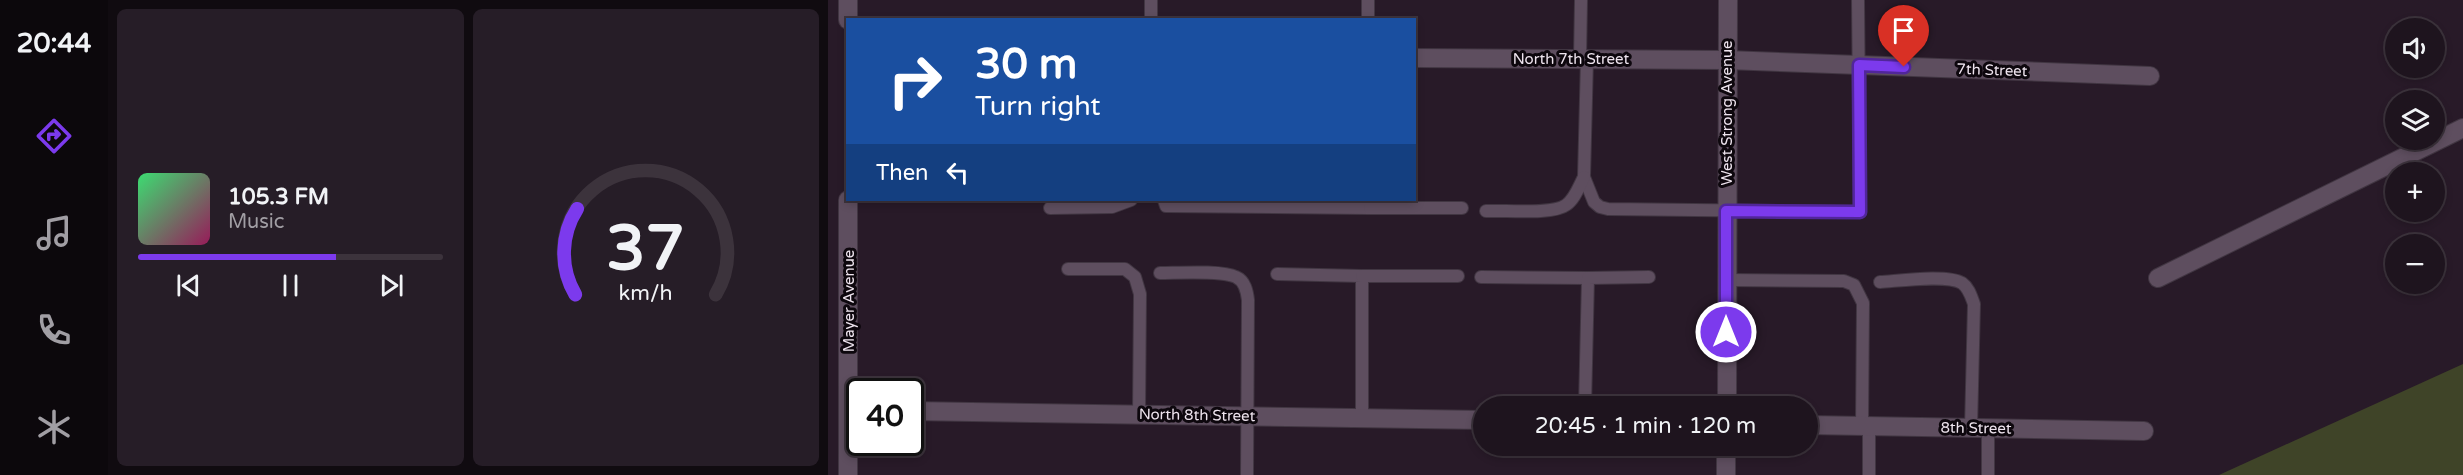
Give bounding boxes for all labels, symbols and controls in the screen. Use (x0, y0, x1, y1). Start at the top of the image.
pin (1878, 5, 1929, 67)
icon: arrive (1887, 14, 1920, 47)
map controls (2385, 18, 2445, 294)
button: sound (2385, 18, 2445, 78)
text: 20:44 (17, 27, 91, 60)
text: 30 m (975, 39, 1077, 90)
street label: West Strong Avenue (1718, 40, 1736, 186)
icon: right (876, 42, 954, 120)
street label: North 7th Street (1513, 50, 1630, 68)
street label: 7th Street (1956, 60, 2028, 80)
text: Turn right (975, 90, 1101, 123)
button: layers (2385, 90, 2445, 150)
icon: directions (33, 115, 75, 157)
icon: left (941, 156, 974, 189)
text: Then (876, 160, 929, 186)
button: + (2385, 162, 2445, 222)
text: 105.3 FM (228, 184, 329, 210)
text: Music (228, 210, 284, 234)
icon: music (33, 212, 75, 254)
text: 37 (607, 212, 685, 287)
button: − (2385, 234, 2445, 294)
street label: Mayer Avenue (840, 250, 858, 352)
icon: previous (172, 269, 205, 302)
icon: pause (274, 269, 307, 302)
icon: next (375, 269, 408, 302)
text: km/h (619, 280, 673, 306)
position arrow (1694, 300, 1758, 364)
icon: phone (33, 309, 75, 351)
speed limit sign: 40 (846, 378, 924, 456)
street label: North 8th Street (1139, 405, 1256, 425)
icon: climate (33, 406, 75, 448)
text: 20:45 · 1 min · 120 m (1535, 413, 1756, 439)
street label: 8th Street (1940, 418, 2012, 438)

